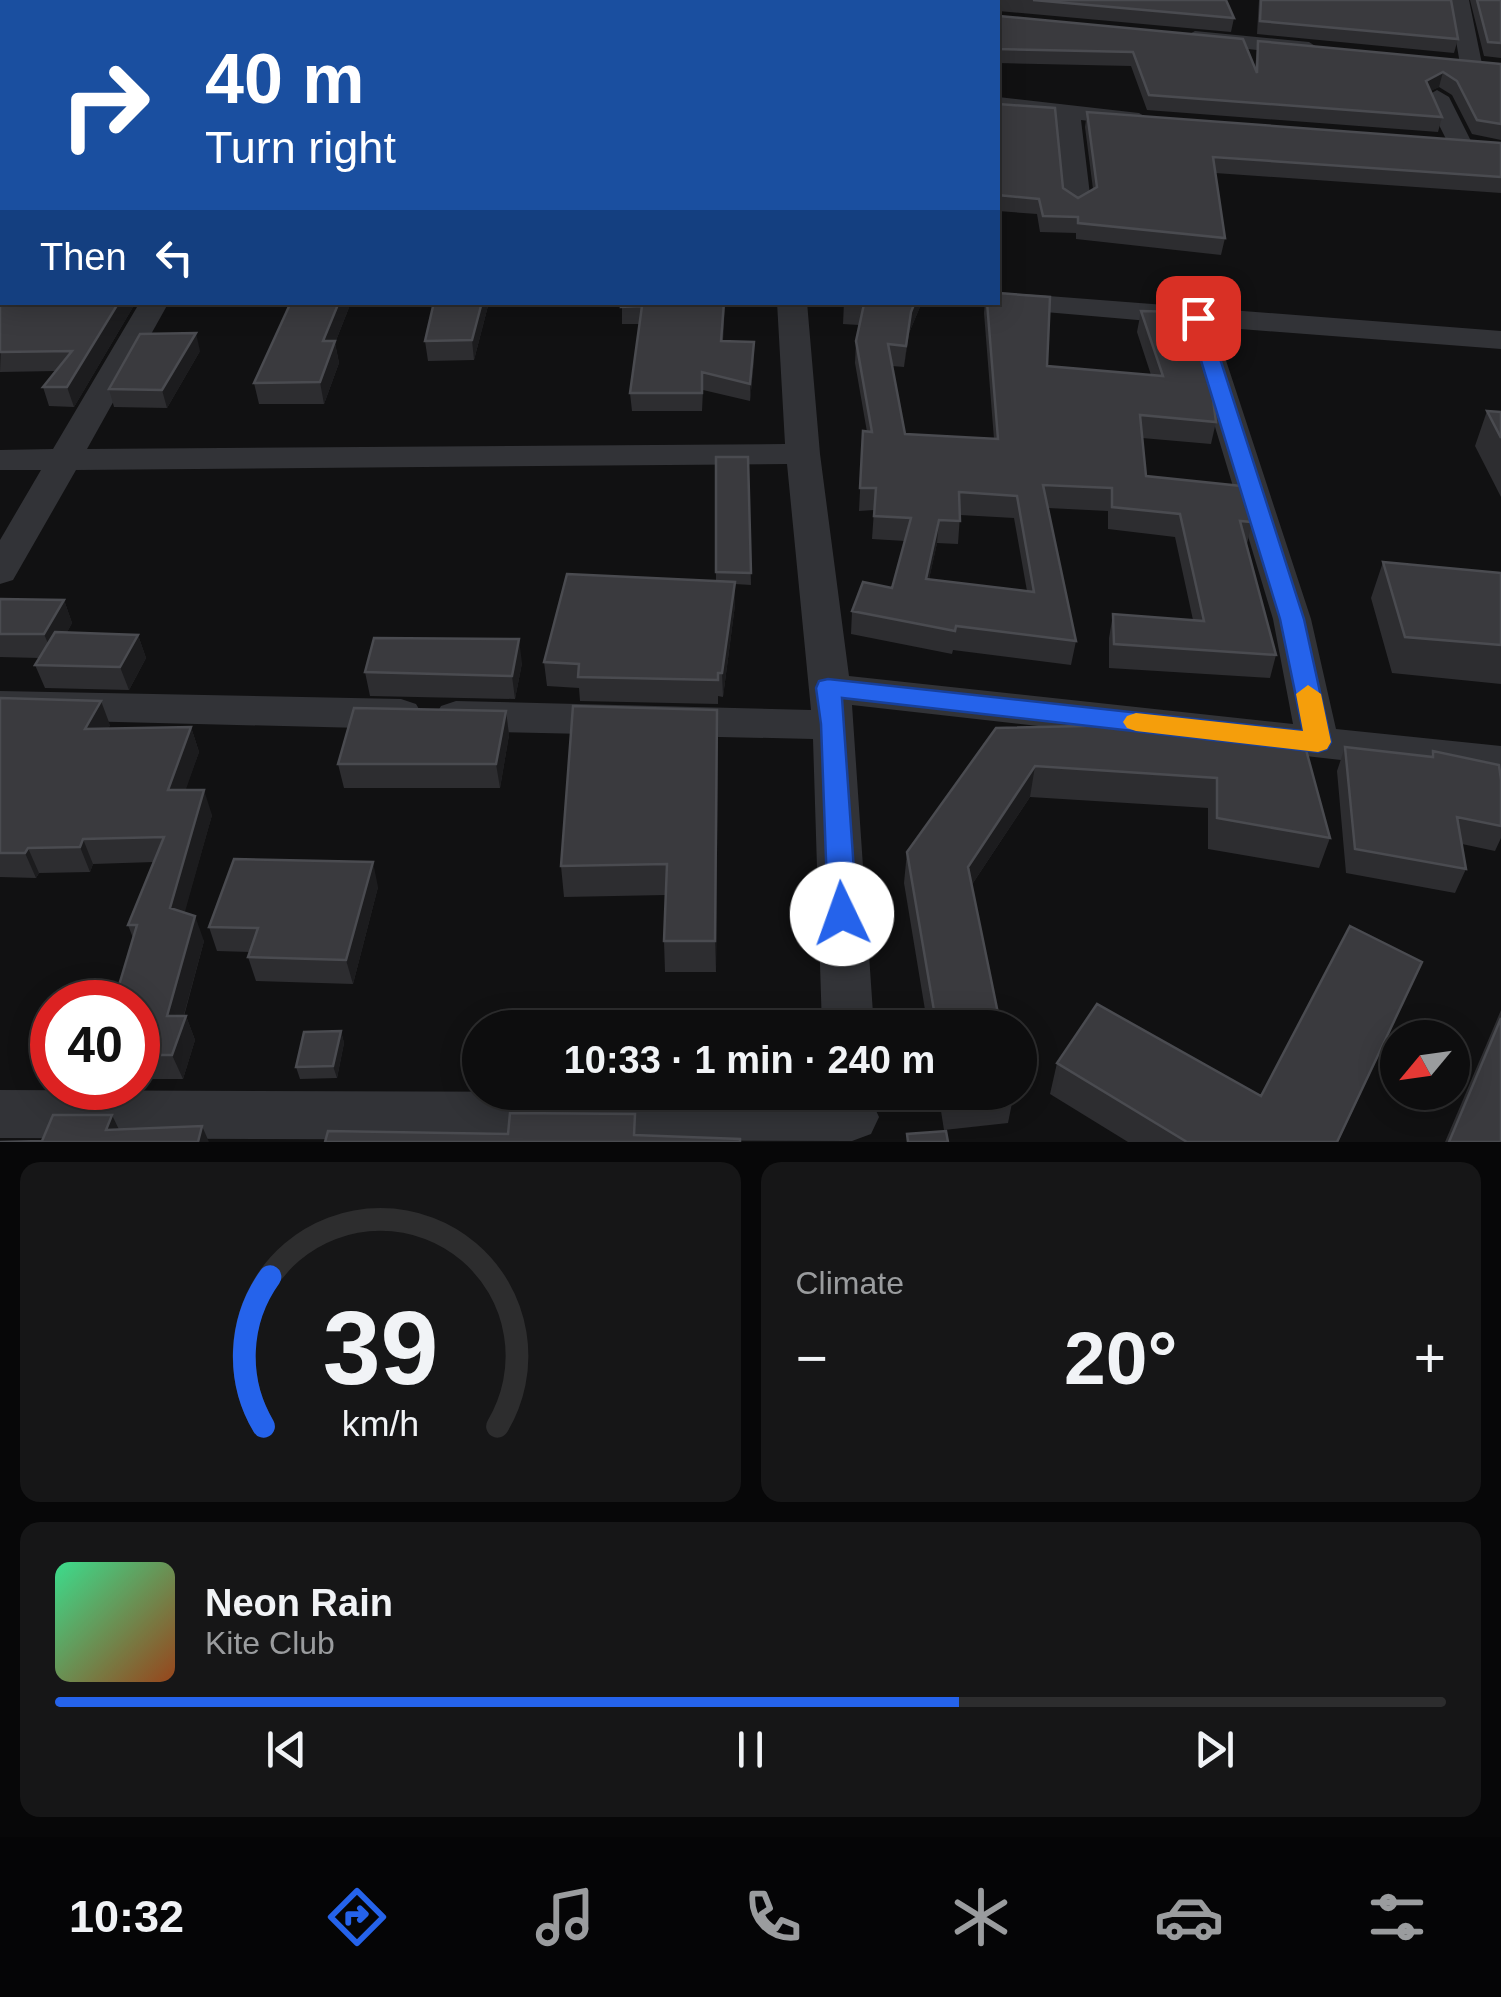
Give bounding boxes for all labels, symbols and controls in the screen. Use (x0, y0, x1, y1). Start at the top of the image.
icon: right (40, 40, 170, 170)
text: 40 m (205, 40, 365, 118)
text: Turn right (205, 122, 396, 173)
icon: left (147, 230, 202, 285)
text: Then (40, 236, 127, 278)
pin (1156, 276, 1241, 361)
icon: arrive (1171, 291, 1226, 346)
position arrow (790, 862, 894, 966)
speed limit sign: 40 (30, 980, 160, 1110)
north arrow (1380, 1020, 1470, 1110)
map controls (1380, 1020, 1470, 1110)
text: 10:33 · 1 min · 240 m (564, 1039, 935, 1081)
text: Climate (796, 1265, 904, 1301)
text: 39 (322, 1290, 438, 1406)
text: 20° (1064, 1316, 1177, 1400)
text: − (796, 1327, 828, 1389)
text: + (1414, 1327, 1446, 1389)
text: km/h (342, 1404, 419, 1444)
text: Neon Rain (205, 1582, 393, 1624)
text: Kite Club (205, 1625, 335, 1661)
icon: previous (259, 1722, 314, 1777)
icon: pause (723, 1722, 778, 1777)
icon: next (1187, 1722, 1242, 1777)
icon: directions (322, 1882, 392, 1952)
icon: music (530, 1882, 600, 1952)
icon: phone (738, 1882, 808, 1952)
icon: climate (946, 1882, 1016, 1952)
icon: car (1154, 1882, 1224, 1952)
icon: filters (1362, 1882, 1432, 1952)
text: 10:32 (69, 1891, 184, 1942)

